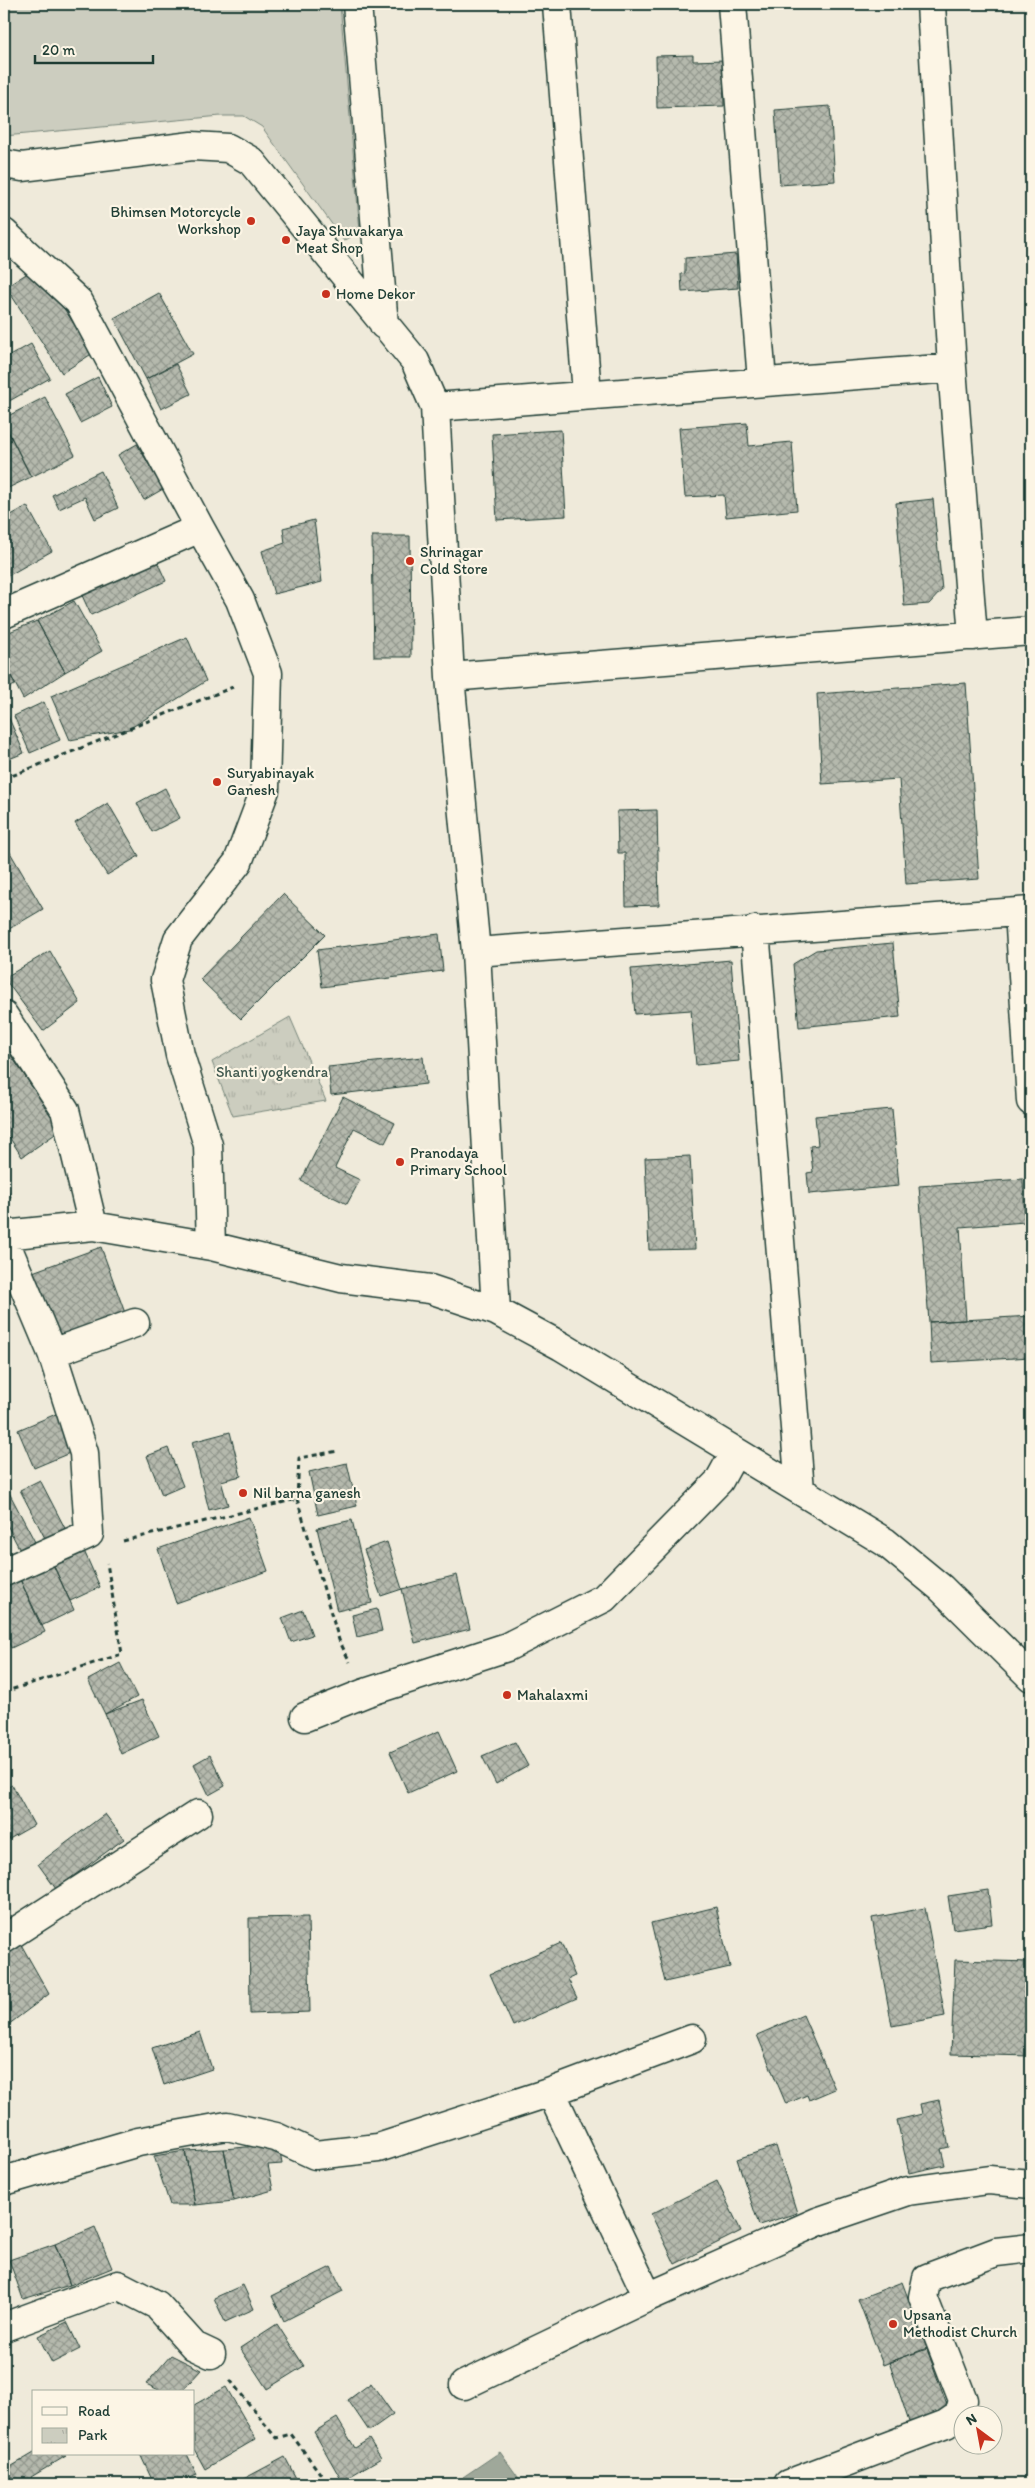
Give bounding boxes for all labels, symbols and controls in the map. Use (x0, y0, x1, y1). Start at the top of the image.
scale bar (35, 32, 152, 64)
text: 20 m (42, 41, 76, 59)
place label: Bhimsen Motorcycle Workshop (110, 203, 241, 238)
marker: Bhimsen Motorcycle Workshop (245, 215, 257, 227)
place label: Jaya Shuvakarya Meat Shop (296, 222, 404, 257)
marker: Jaya Shuvakarya Meat Shop (280, 234, 292, 246)
place label: Home Dekor (336, 285, 415, 303)
marker: Home Dekor (320, 288, 332, 300)
place label: Shrinagar Cold Store (420, 543, 488, 578)
marker: Shrinagar Cold Store (404, 555, 416, 567)
place label: Suryabinayak Ganesh (227, 764, 314, 799)
marker: Suryabinayak Ganesh (211, 776, 223, 788)
park label: Shanti yogkendra (216, 1063, 329, 1081)
place label: Pranodaya Primary School (410, 1144, 508, 1179)
marker: Pranodaya Primary School (394, 1156, 406, 1168)
place label: Nil barna ganesh (253, 1484, 361, 1502)
marker: Nil barna ganesh (237, 1487, 249, 1499)
place label: Mahalaxmi (517, 1686, 588, 1704)
marker: Mahalaxmi (501, 1689, 513, 1701)
place label: Upsana Methodist Church (903, 2306, 1017, 2341)
marker: Upsana Methodist Church (887, 2318, 899, 2330)
legend (32, 2390, 195, 2456)
text: Road (78, 2402, 111, 2420)
north arrow (952, 2406, 1002, 2456)
text: N (963, 2410, 980, 2429)
text: Park (78, 2426, 108, 2444)

